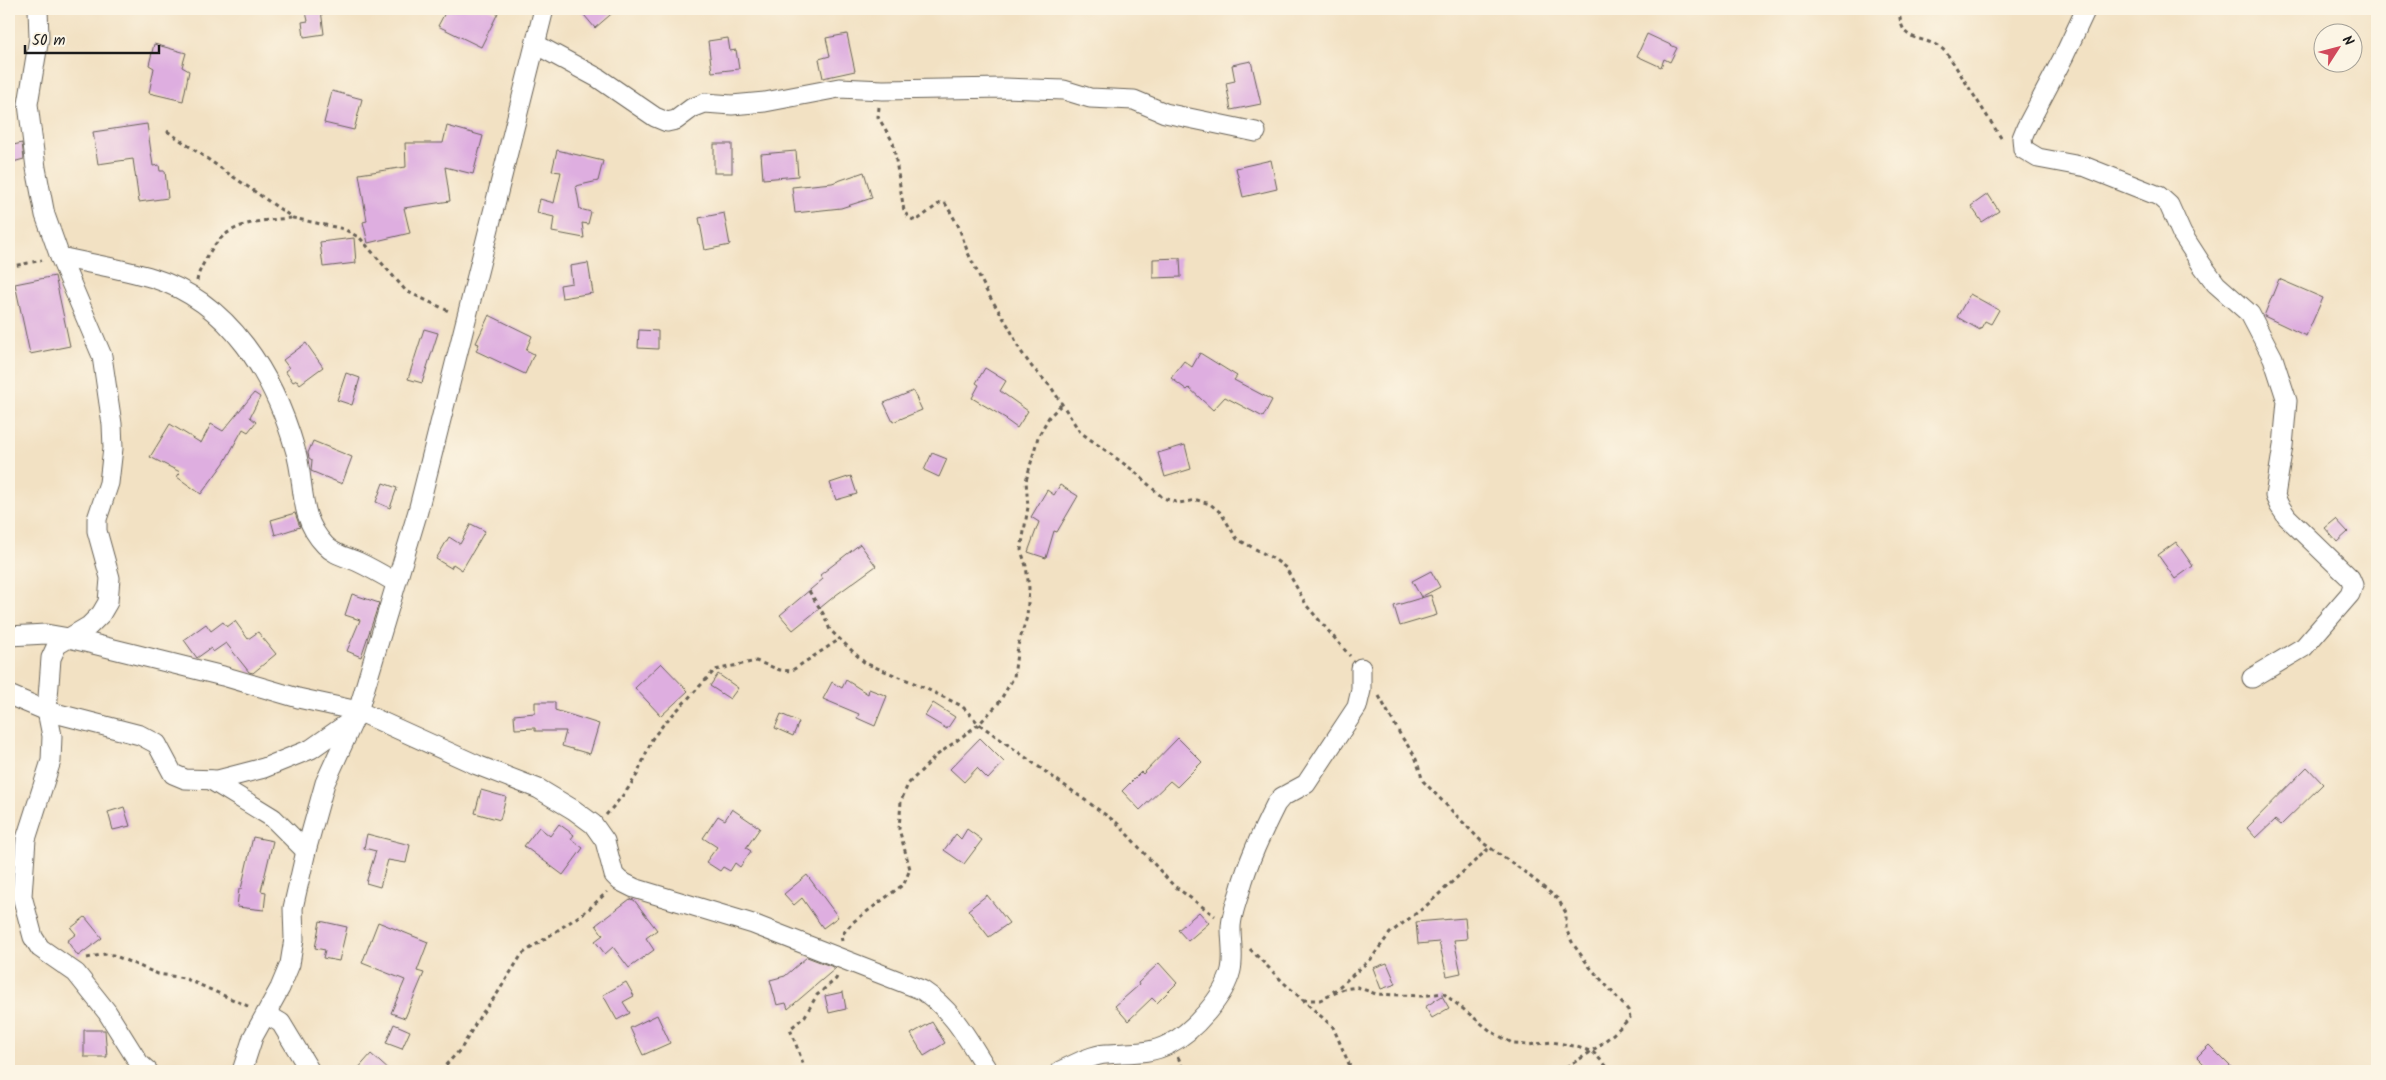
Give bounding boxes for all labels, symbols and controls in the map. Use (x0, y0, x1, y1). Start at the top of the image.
scale bar (25, 22, 159, 54)
north arrow (2314, 22, 2364, 72)
text: 50 m (32, 29, 66, 53)
text: N (2336, 31, 2359, 51)

